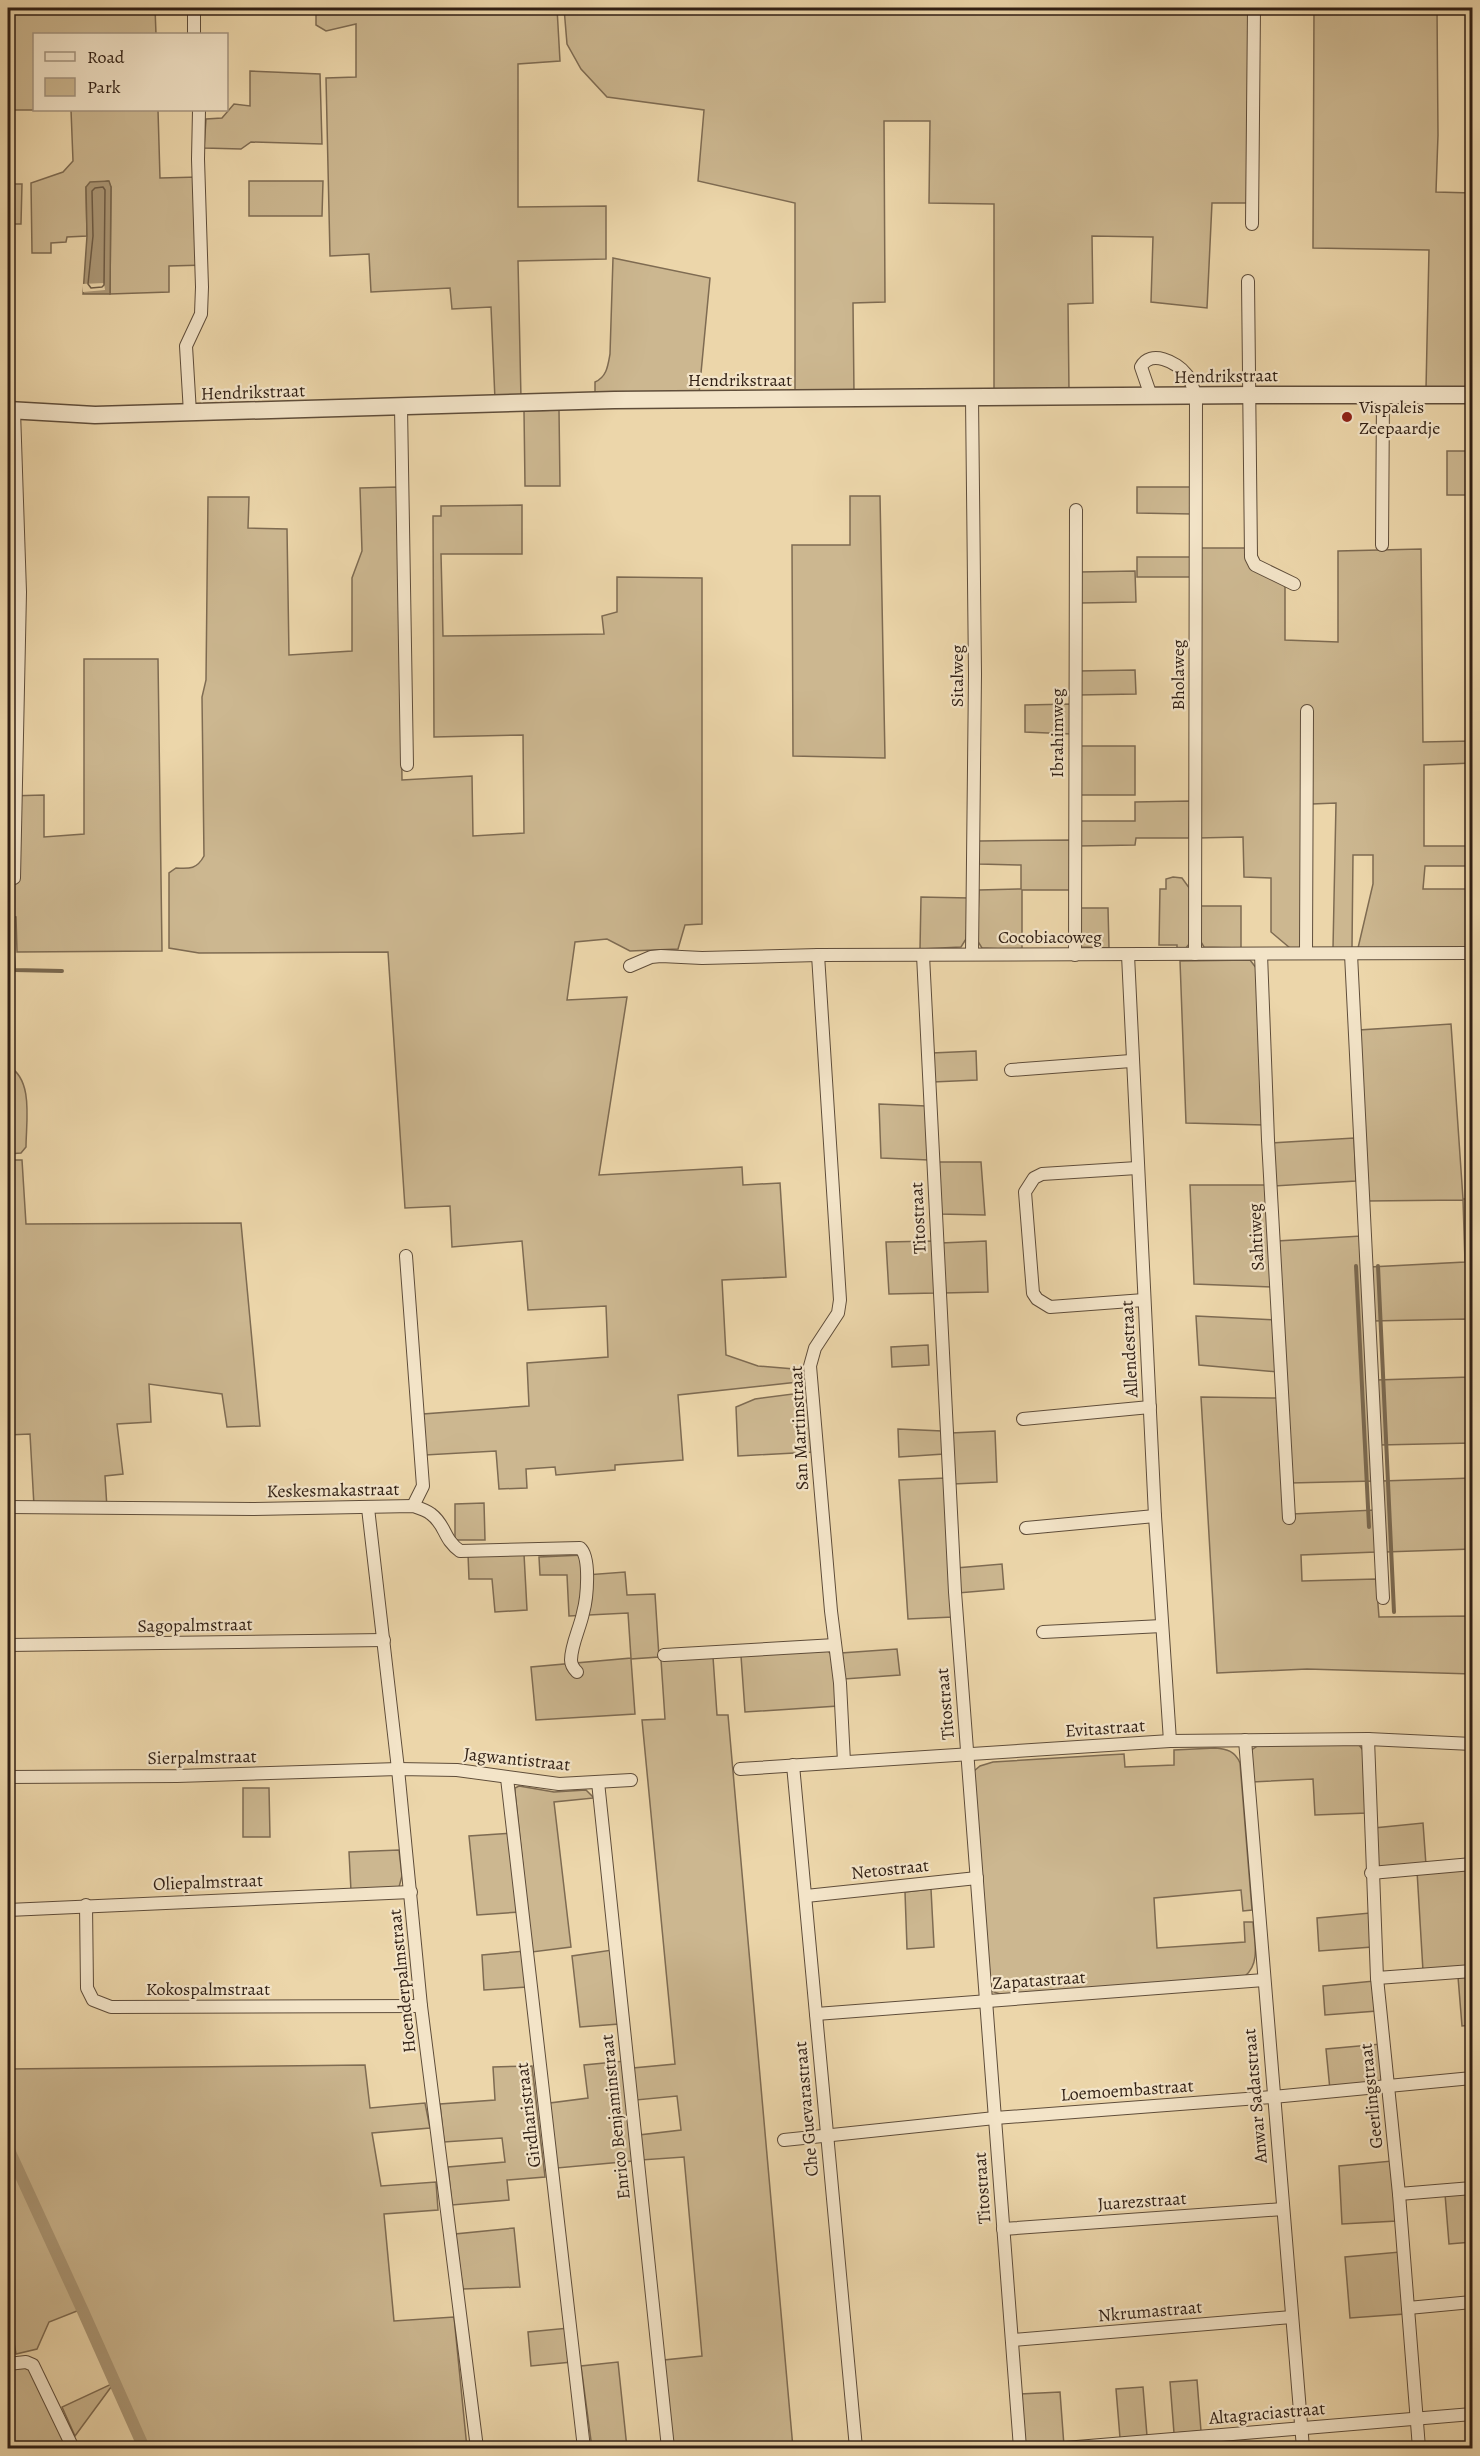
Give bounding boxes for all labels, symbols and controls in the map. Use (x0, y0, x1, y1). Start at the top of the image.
legend (33, 33, 228, 111)
text: Road (87, 45, 125, 69)
text: Park (87, 75, 121, 99)
street label: Hendrikstraat (1174, 363, 1278, 389)
street label: Hendrikstraat (688, 368, 792, 392)
street label: Hendrikstraat (200, 378, 306, 406)
place label: Vispaleis Zeepaardje (1358, 395, 1440, 440)
marker: Vispaleis Zeepaardje (1340, 410, 1354, 424)
street label: Bholaweg (1166, 639, 1190, 711)
street label: Sitalweg (945, 645, 969, 707)
street label: Ibrahimweg (1045, 688, 1069, 778)
street label: Cocobiacoweg (998, 925, 1102, 949)
street label: Titostraat (904, 1181, 932, 1255)
street label: Sahtiweg (1242, 1203, 1270, 1271)
street label: Allendestraat (1114, 1300, 1144, 1399)
street label: San Martinstraat (784, 1365, 814, 1491)
street label: Keskesmakastraat (266, 1477, 400, 1503)
street label: Sagopalmstraat (137, 1612, 253, 1638)
street label: Titostraat (930, 1667, 960, 1741)
street label: Evitastraat (1064, 1713, 1146, 1743)
street label: Jagwantistraat (463, 1741, 572, 1777)
street label: Sierpalmstraat (147, 1744, 257, 1770)
street label: Netostraat (850, 1853, 930, 1885)
street label: Oliepalmstraat (153, 1868, 263, 1896)
street label: Hoenderpalmstraat (383, 1908, 421, 2054)
street label: Zapatastraat (992, 1965, 1087, 1995)
street label: Kokospalmstraat (146, 1977, 270, 2001)
street label: Anwar Sadatstraat (1237, 2028, 1273, 2165)
street label: Enrico Benjaminstraat (594, 2033, 636, 2201)
street label: Che Guevarastraat (788, 2040, 824, 2178)
street label: Geerlingstraat (1354, 2042, 1388, 2150)
street label: Girdharistraat (510, 2061, 546, 2169)
street label: Loemoembastraat (1060, 2073, 1194, 2107)
street label: Titostraat (968, 2151, 996, 2225)
street label: Juarezstraat (1097, 2186, 1187, 2216)
street label: Nkrumastraat (1097, 2294, 1203, 2328)
street label: Altagraciastraat (1207, 2396, 1326, 2430)

